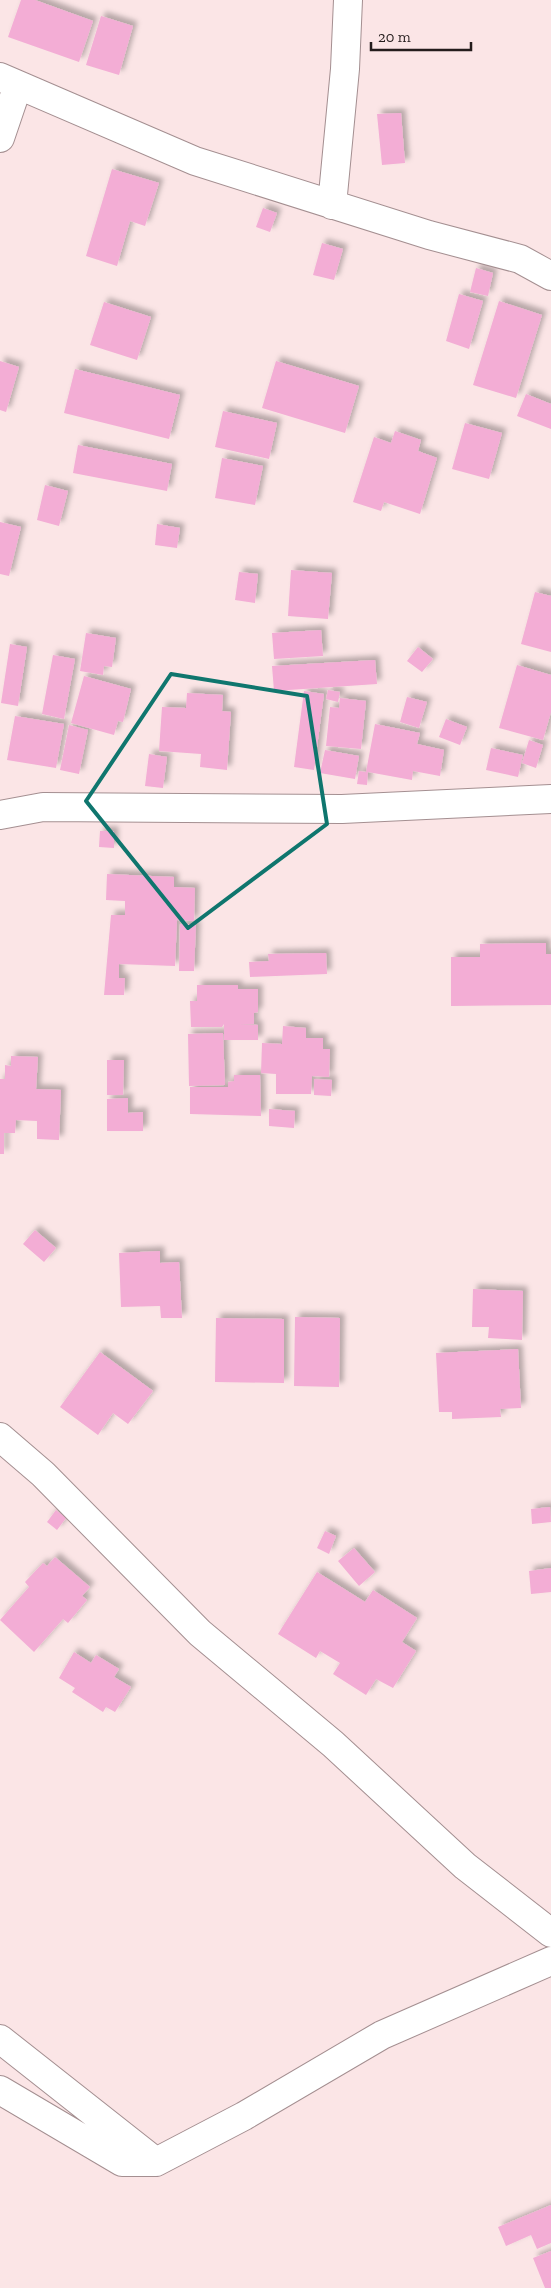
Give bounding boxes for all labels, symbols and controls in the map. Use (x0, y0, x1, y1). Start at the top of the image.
scale bar (371, 20, 471, 52)
text: 20 m (378, 28, 411, 46)

